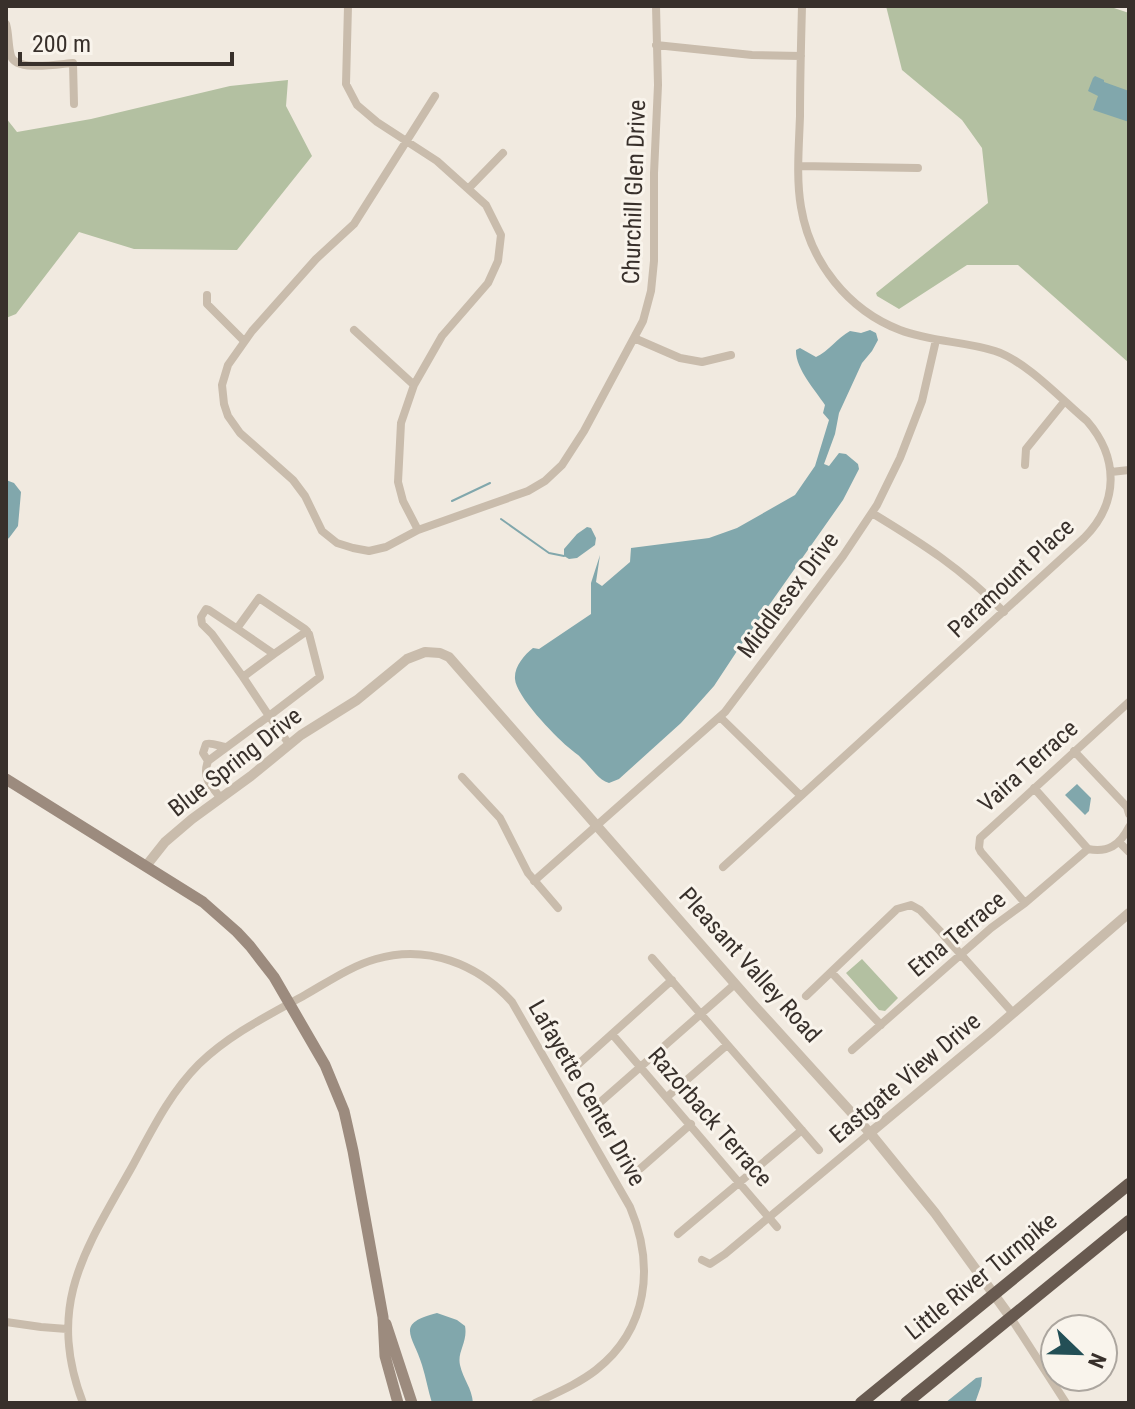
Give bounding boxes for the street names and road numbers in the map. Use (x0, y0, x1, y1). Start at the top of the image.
street label: Churchill Glen Drive (617, 99, 651, 285)
street label: Paramount Place (942, 513, 1080, 643)
street label: Middlesex Drive (732, 527, 844, 663)
street label: Blue Spring Drive (163, 701, 307, 823)
street label: Vaira Terrace (973, 714, 1083, 818)
street label: Pleasant Valley Road (673, 882, 827, 1048)
street label: Etna Terrace (903, 885, 1011, 983)
street label: Lafayette Center Drive (523, 995, 651, 1191)
street label: Eastgate View Drive (824, 1007, 986, 1149)
street label: Razorback Terrace (642, 1042, 778, 1192)
street label: Little River Turnpike (900, 1206, 1062, 1346)

